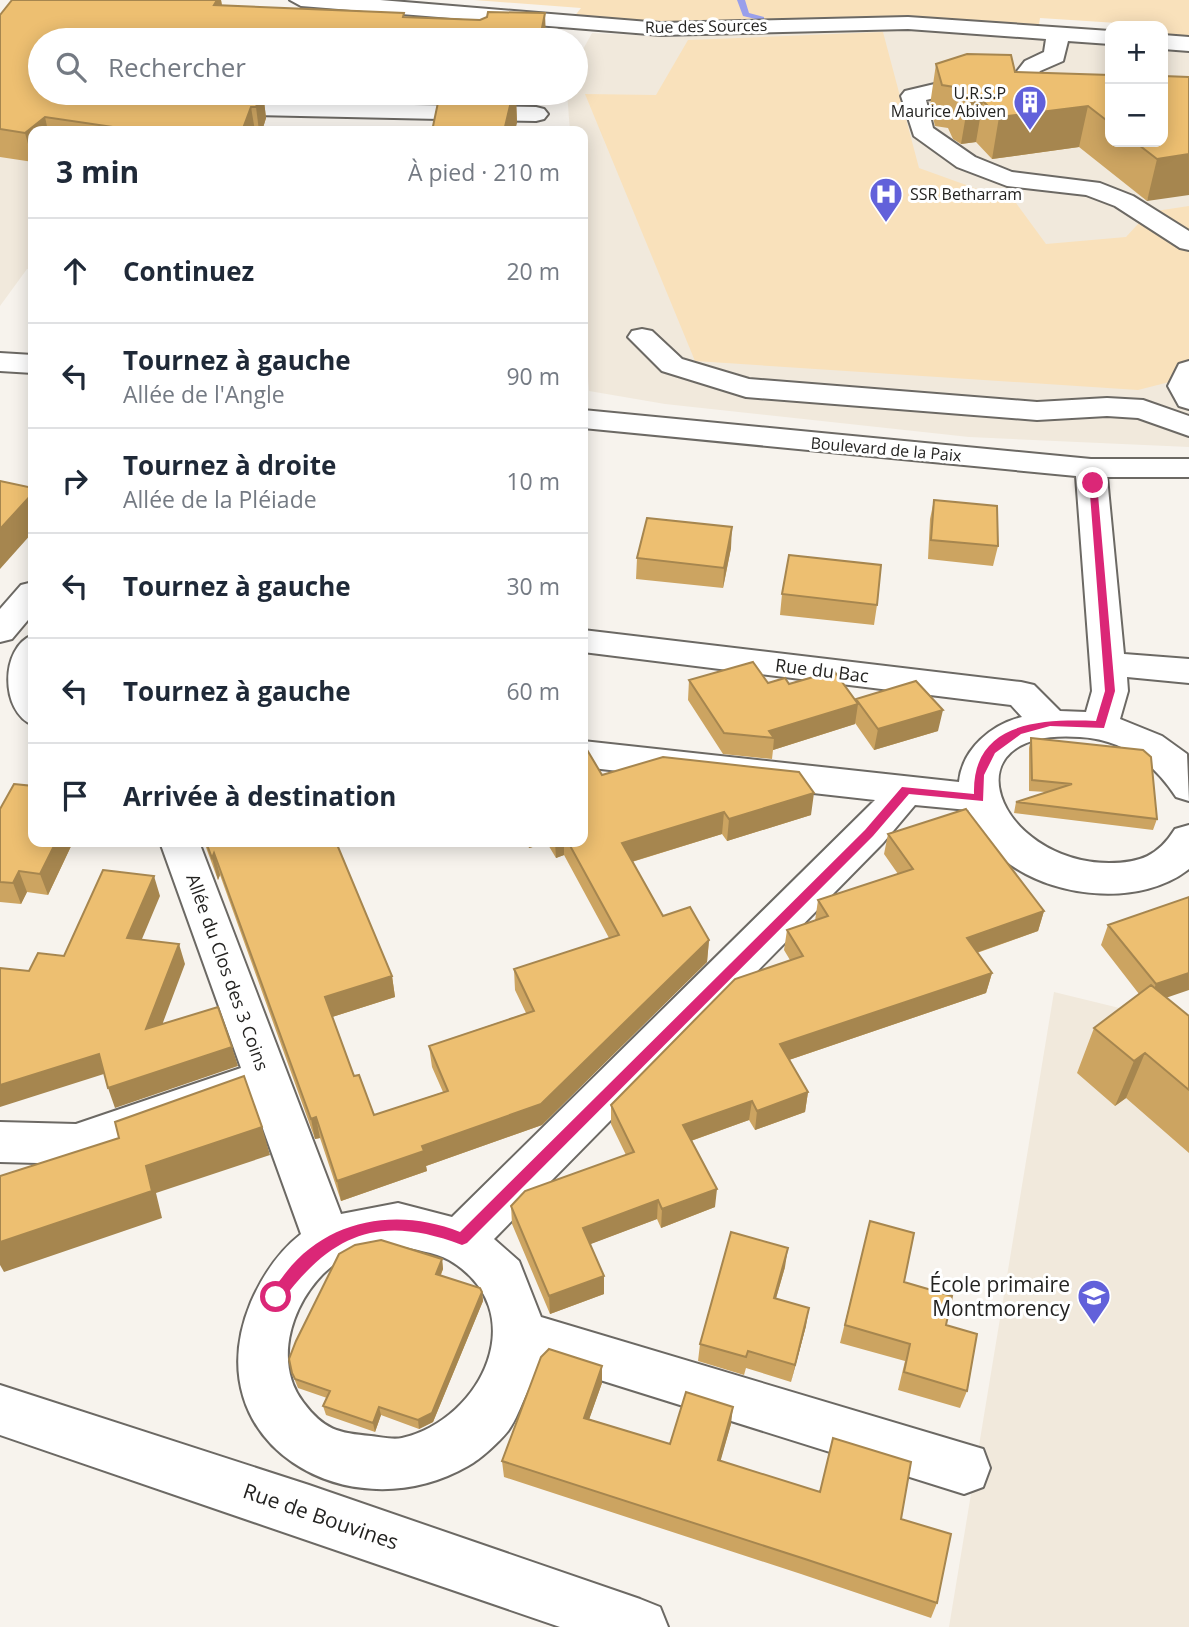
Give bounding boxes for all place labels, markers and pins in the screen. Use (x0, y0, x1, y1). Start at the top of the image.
place label: U.R.S.P Maurice Abiven (891, 82, 1006, 122)
building icon: U.R.S.P Maurice Abiven (1011, 83, 1049, 132)
hospital icon: SSR Betharram (867, 175, 905, 224)
place label: SSR Betharram (910, 183, 1022, 205)
place label: École primaire Montmorency (930, 1270, 1070, 1322)
school or university icon: École primaire Montmorency (1075, 1277, 1113, 1326)

